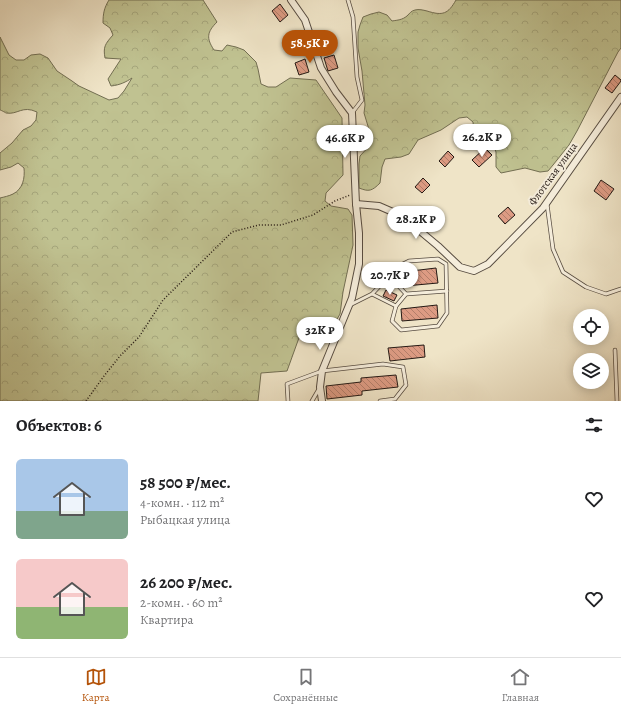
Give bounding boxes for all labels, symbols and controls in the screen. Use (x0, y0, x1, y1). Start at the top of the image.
pin: 58.5K ₽ (273, 30, 347, 64)
text: 58.5K ₽ (291, 34, 329, 51)
pin: 26.2K ₽ (445, 124, 519, 158)
pin: 46.6K ₽ (308, 125, 382, 159)
text: 26.2K ₽ (462, 128, 502, 145)
text: 46.6K ₽ (325, 129, 365, 146)
street label: Флотская улица (525, 139, 582, 209)
pin: 28.2K ₽ (379, 206, 453, 240)
text: 28.2K ₽ (396, 210, 436, 227)
pin: 20.7K ₽ (353, 262, 427, 296)
text: 20.7K ₽ (370, 266, 410, 283)
map controls (573, 309, 609, 389)
button: locate (573, 309, 609, 345)
pin: 32K ₽ (292, 317, 348, 351)
text: 32K ₽ (305, 321, 335, 338)
button: layers (573, 353, 609, 389)
text: Объектов: 6 (16, 414, 102, 437)
icon: filters (583, 414, 605, 436)
text: 58 500 ₽/мес. (140, 471, 231, 494)
icon: home (48, 475, 96, 523)
icon: heart (583, 488, 605, 510)
text: 4-комн. · 112 m² (140, 494, 224, 511)
text: Рыбацкая улица (140, 511, 230, 528)
text: 26 200 ₽/мес. (140, 571, 233, 594)
icon: home (48, 575, 96, 623)
icon: heart (583, 588, 605, 610)
text: 2-комн. · 60 m² (140, 594, 223, 611)
text: Квартира (140, 611, 194, 628)
tab: Карта (82, 666, 110, 705)
tab: Сохранённые (273, 666, 338, 705)
tab: Главная (502, 666, 539, 705)

